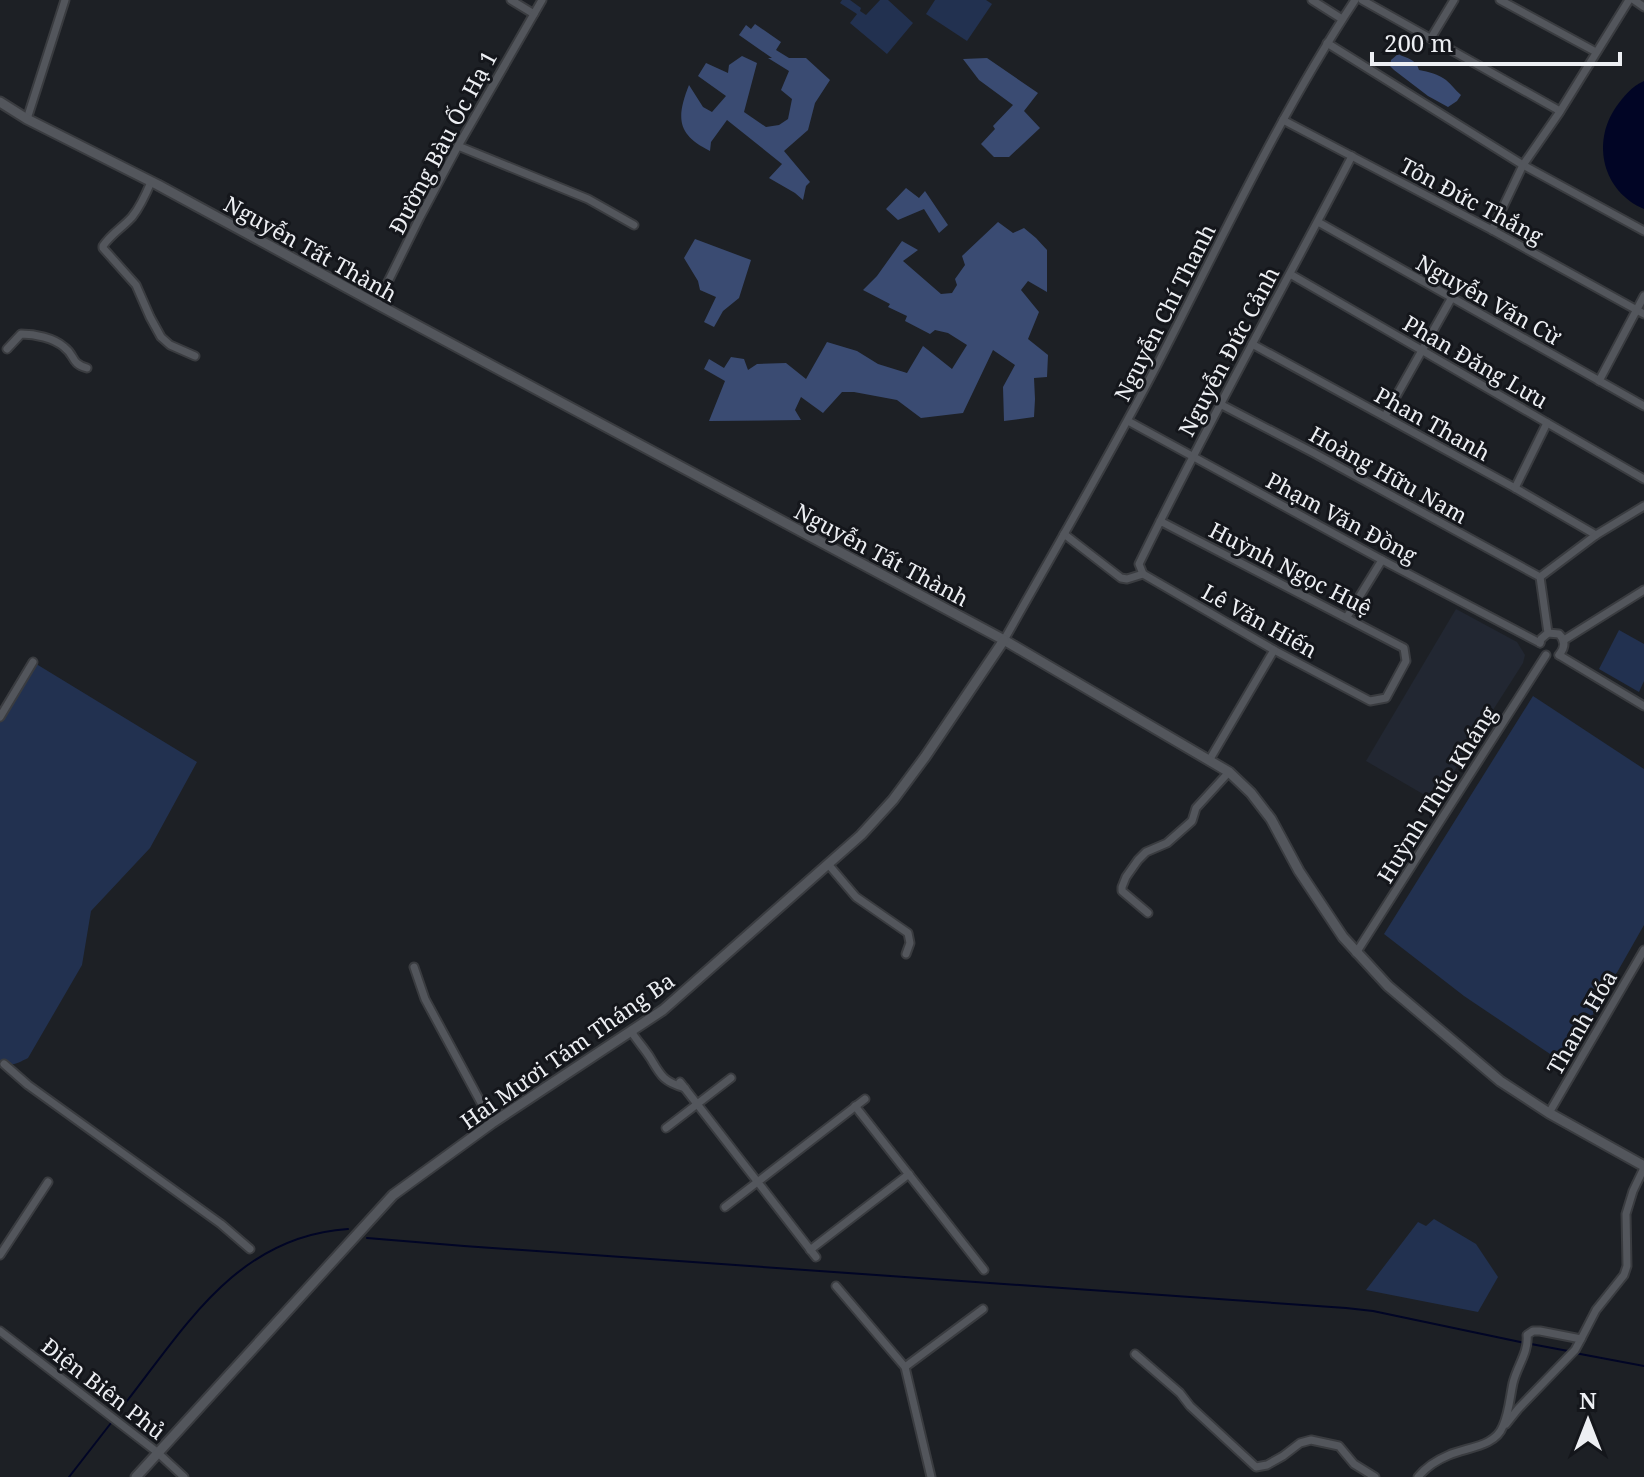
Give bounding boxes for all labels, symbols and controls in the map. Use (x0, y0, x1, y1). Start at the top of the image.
scale bar (1372, 16, 1620, 66)
text: 200 m (1384, 26, 1453, 59)
street label: Đường Bàu Ốc Hạ 1 (381, 45, 503, 239)
street label: Tôn Đức Thắng (1395, 150, 1549, 250)
street label: Nguyễn Tất Thành (219, 188, 403, 308)
street label: Nguyễn Chí Thanh (1106, 218, 1222, 406)
street label: Nguyễn Văn Cừ (1411, 247, 1568, 352)
street label: Nguyễn Đức Cảnh (1171, 261, 1285, 441)
street label: Phan Đăng Lưu (1398, 307, 1554, 415)
street label: Phan Thanh (1370, 379, 1496, 467)
street label: Hoàng Hữu Nam (1305, 418, 1474, 530)
street label: Phạm Văn Đồng (1261, 465, 1423, 569)
street label: Nguyễn Tất Thành (790, 495, 974, 613)
street label: Huỳnh Ngọc Huệ (1205, 514, 1377, 622)
street label: Lê Văn Hiến (1197, 576, 1323, 664)
street label: Huỳnh Thúc Kháng (1369, 700, 1503, 888)
street label: Thanh Hóa (1539, 964, 1623, 1080)
street label: Hai Mươi Tám Tháng Ba (454, 965, 680, 1135)
street label: Điện Biên Phủ (36, 1330, 172, 1446)
north arrow (1548, 1381, 1628, 1461)
text: N (1579, 1385, 1597, 1415)

